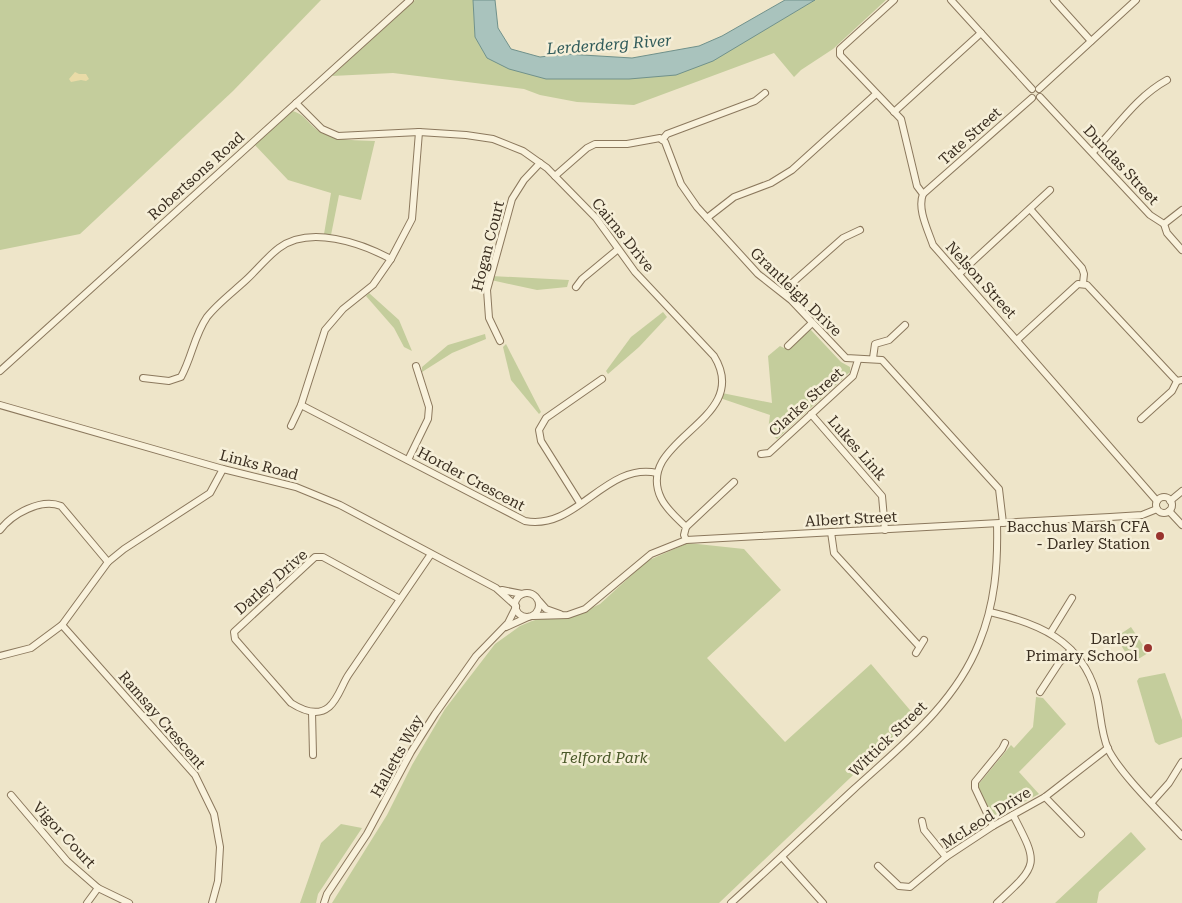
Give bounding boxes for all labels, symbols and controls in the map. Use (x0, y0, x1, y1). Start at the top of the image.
water label: Lerderderg River (545, 31, 672, 58)
street label: Tate Street (935, 103, 1005, 169)
street label: Dundas Street (1080, 121, 1163, 209)
street label: Robertsons Road (144, 128, 248, 224)
street label: Cairns Drive (588, 195, 658, 275)
street label: Hogan Court (468, 198, 508, 293)
street label: Nelson Street (942, 238, 1021, 322)
street label: Grantleigh Drive (747, 244, 845, 340)
street label: Clarke Street (765, 364, 847, 440)
street label: Lukes Link (824, 412, 890, 484)
street label: Horder Crescent (414, 443, 528, 515)
street label: Links Road (218, 446, 301, 484)
street label: Albert Street (805, 508, 898, 530)
place label: Bacchus Marsh CFA - Darley Station (1007, 518, 1151, 553)
marker: Bacchus Marsh CFA - Darley Station (1154, 530, 1166, 542)
street label: Darley Drive (231, 546, 311, 618)
place label: Darley Primary School (1026, 630, 1138, 665)
marker: Darley Primary School (1142, 642, 1154, 654)
street label: Ramsay Crescent (115, 667, 210, 773)
street label: Wittick Street (845, 697, 931, 780)
street label: Halletts Way (367, 712, 427, 800)
park label: Telford Park (560, 749, 649, 767)
street label: McLeod Drive (938, 783, 1034, 853)
street label: Vigor Court (29, 798, 99, 872)

